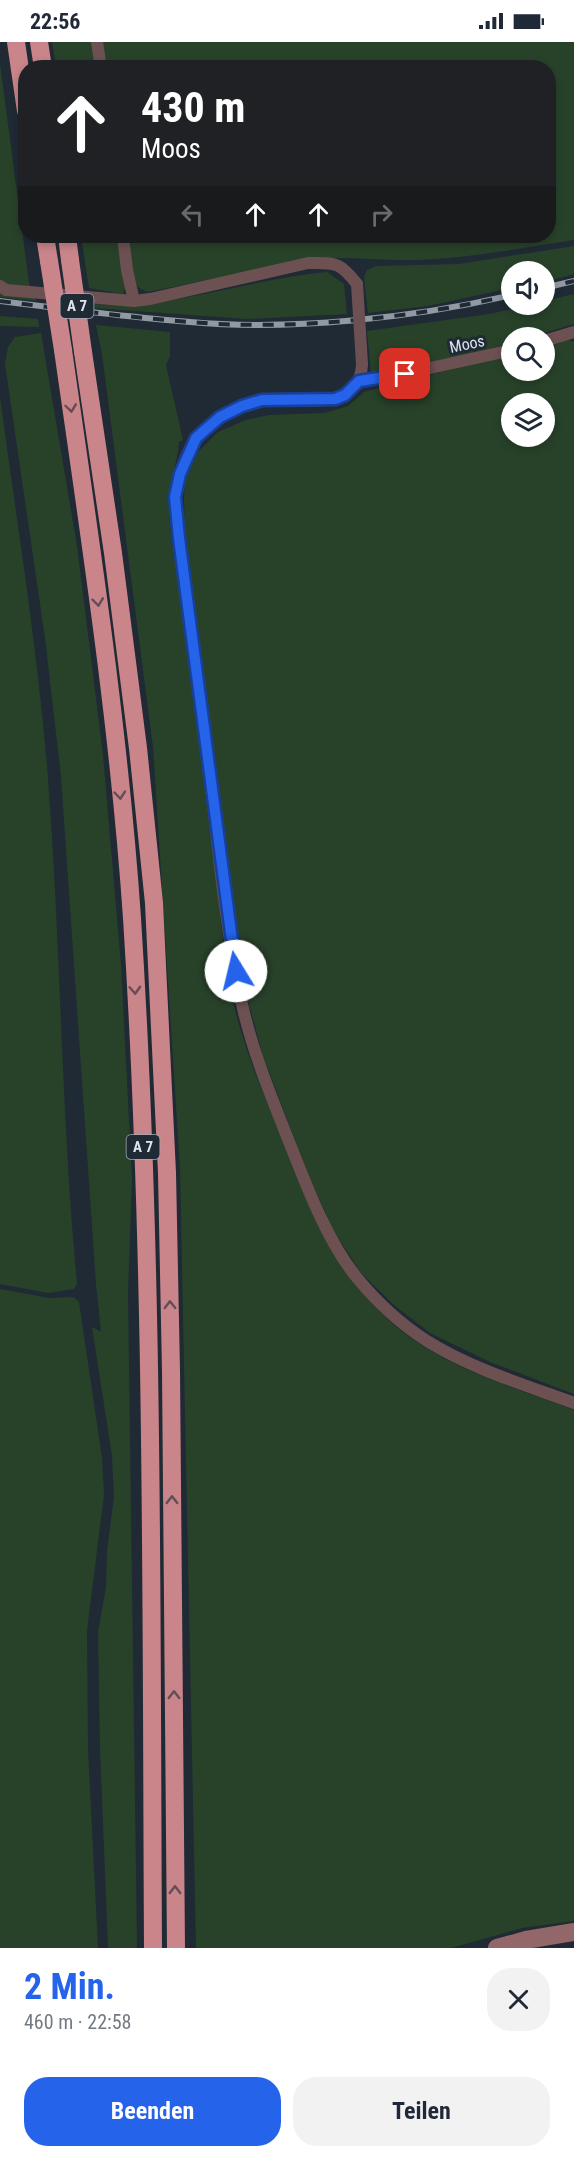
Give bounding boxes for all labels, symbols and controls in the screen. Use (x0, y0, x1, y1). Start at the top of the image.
text: 22:56 (30, 9, 81, 34)
text: 430 m (141, 83, 246, 132)
icon: ahead (42, 84, 120, 162)
text: Moos (141, 133, 201, 165)
icon: left (176, 198, 209, 231)
icon: ahead (239, 198, 272, 231)
icon: ahead (302, 198, 335, 231)
icon: right (365, 198, 398, 231)
map controls (501, 261, 555, 447)
button: sound (501, 261, 555, 315)
road number: A 7 (60, 294, 94, 318)
button: search (501, 327, 555, 381)
street label: Moos (448, 331, 486, 357)
pin (379, 348, 430, 399)
icon: arrive (388, 357, 421, 390)
button: layers (501, 393, 555, 447)
one-way arrow (65, 404, 77, 413)
one-way arrow (91, 597, 104, 606)
one-way arrow (113, 791, 126, 800)
position arrow (204, 939, 268, 1003)
one-way arrow (129, 985, 142, 994)
road number: A 7 (126, 1135, 160, 1159)
one-way arrow (163, 1300, 176, 1309)
one-way arrow (166, 1495, 178, 1504)
one-way arrow (167, 1690, 180, 1699)
one-way arrow (169, 1885, 181, 1894)
text: 2 Min. (24, 1966, 115, 2008)
button: close (487, 1968, 550, 2031)
text: 460 m · 22:58 (24, 2010, 131, 2034)
button: Beenden (24, 2077, 281, 2146)
button: Teilen (293, 2077, 550, 2146)

